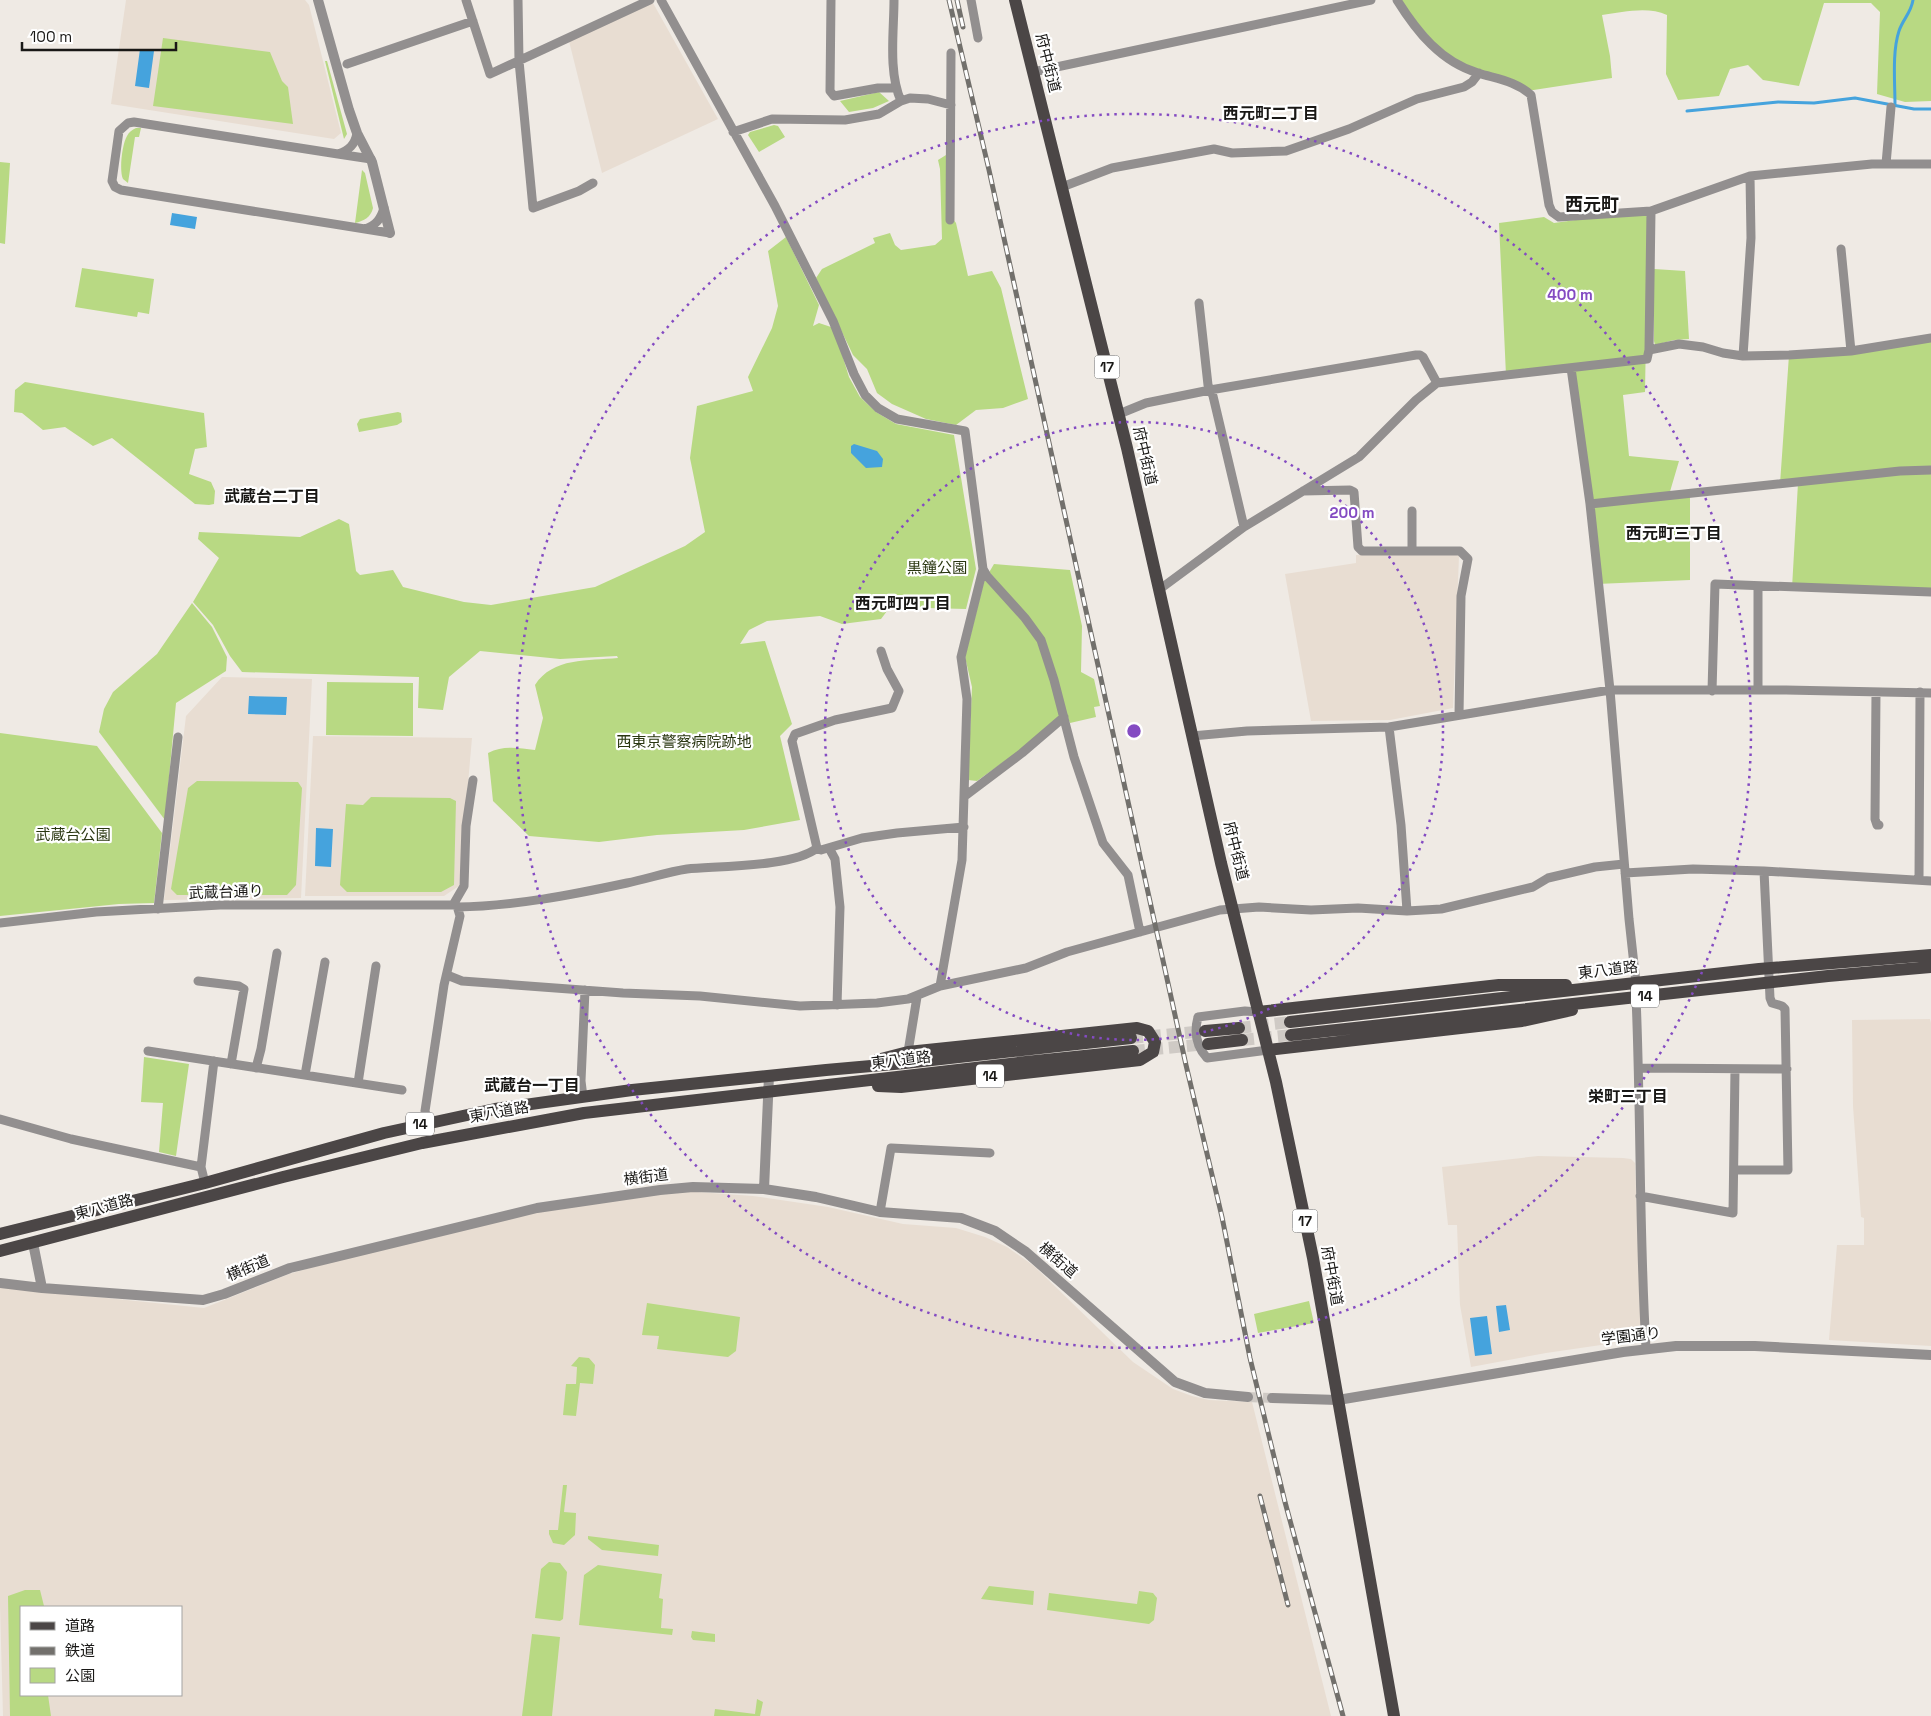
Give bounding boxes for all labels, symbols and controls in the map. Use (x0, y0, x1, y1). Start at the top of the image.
scale bar (22, 20, 176, 52)
text: 100 m (30, 27, 72, 46)
street label: 府中街道 (1032, 31, 1065, 94)
district label: 西元町二丁目 (1223, 103, 1319, 124)
district label: 西元町 (1565, 193, 1619, 216)
text: 400 m (1547, 285, 1593, 304)
road number: 17 (1094, 356, 1120, 378)
street label: 府中街道 (1129, 425, 1161, 487)
district label: 武蔵台二丁目 (224, 486, 320, 507)
text: 200 m (1330, 503, 1374, 522)
district label: 西元町三丁目 (1626, 523, 1722, 544)
park label: 黒鐘公園 (907, 558, 967, 577)
district label: 西元町四丁目 (855, 593, 951, 614)
centre of rings (1125, 722, 1143, 740)
park label: 西東京警察病院跡地 (616, 732, 752, 751)
street label: 府中街道 (1220, 819, 1253, 882)
park label: 武蔵台公園 (35, 825, 111, 844)
street label: 武蔵台通り (188, 881, 264, 902)
street label: 東八道路 (1577, 956, 1639, 983)
road number: 14 (1631, 984, 1659, 1008)
street label: 東八道路 (870, 1046, 932, 1073)
road number: 14 (976, 1064, 1004, 1088)
district label: 武蔵台一丁目 (484, 1075, 580, 1096)
district label: 栄町三丁目 (1588, 1086, 1668, 1107)
street label: 東八道路 (468, 1097, 530, 1126)
road number: 14 (406, 1112, 434, 1136)
street label: 横街道 (622, 1164, 669, 1189)
street label: 東八道路 (72, 1190, 135, 1223)
road number: 17 (1292, 1210, 1318, 1232)
street label: 横街道 (1035, 1238, 1082, 1282)
street label: 府中街道 (1318, 1245, 1347, 1307)
street label: 横街道 (223, 1250, 272, 1285)
street label: 学園通り (1600, 1322, 1662, 1349)
legend (20, 1606, 182, 1696)
text: 道路 (65, 1616, 95, 1635)
text: 鉄道 (65, 1641, 95, 1660)
text: 公園 (65, 1666, 95, 1685)

